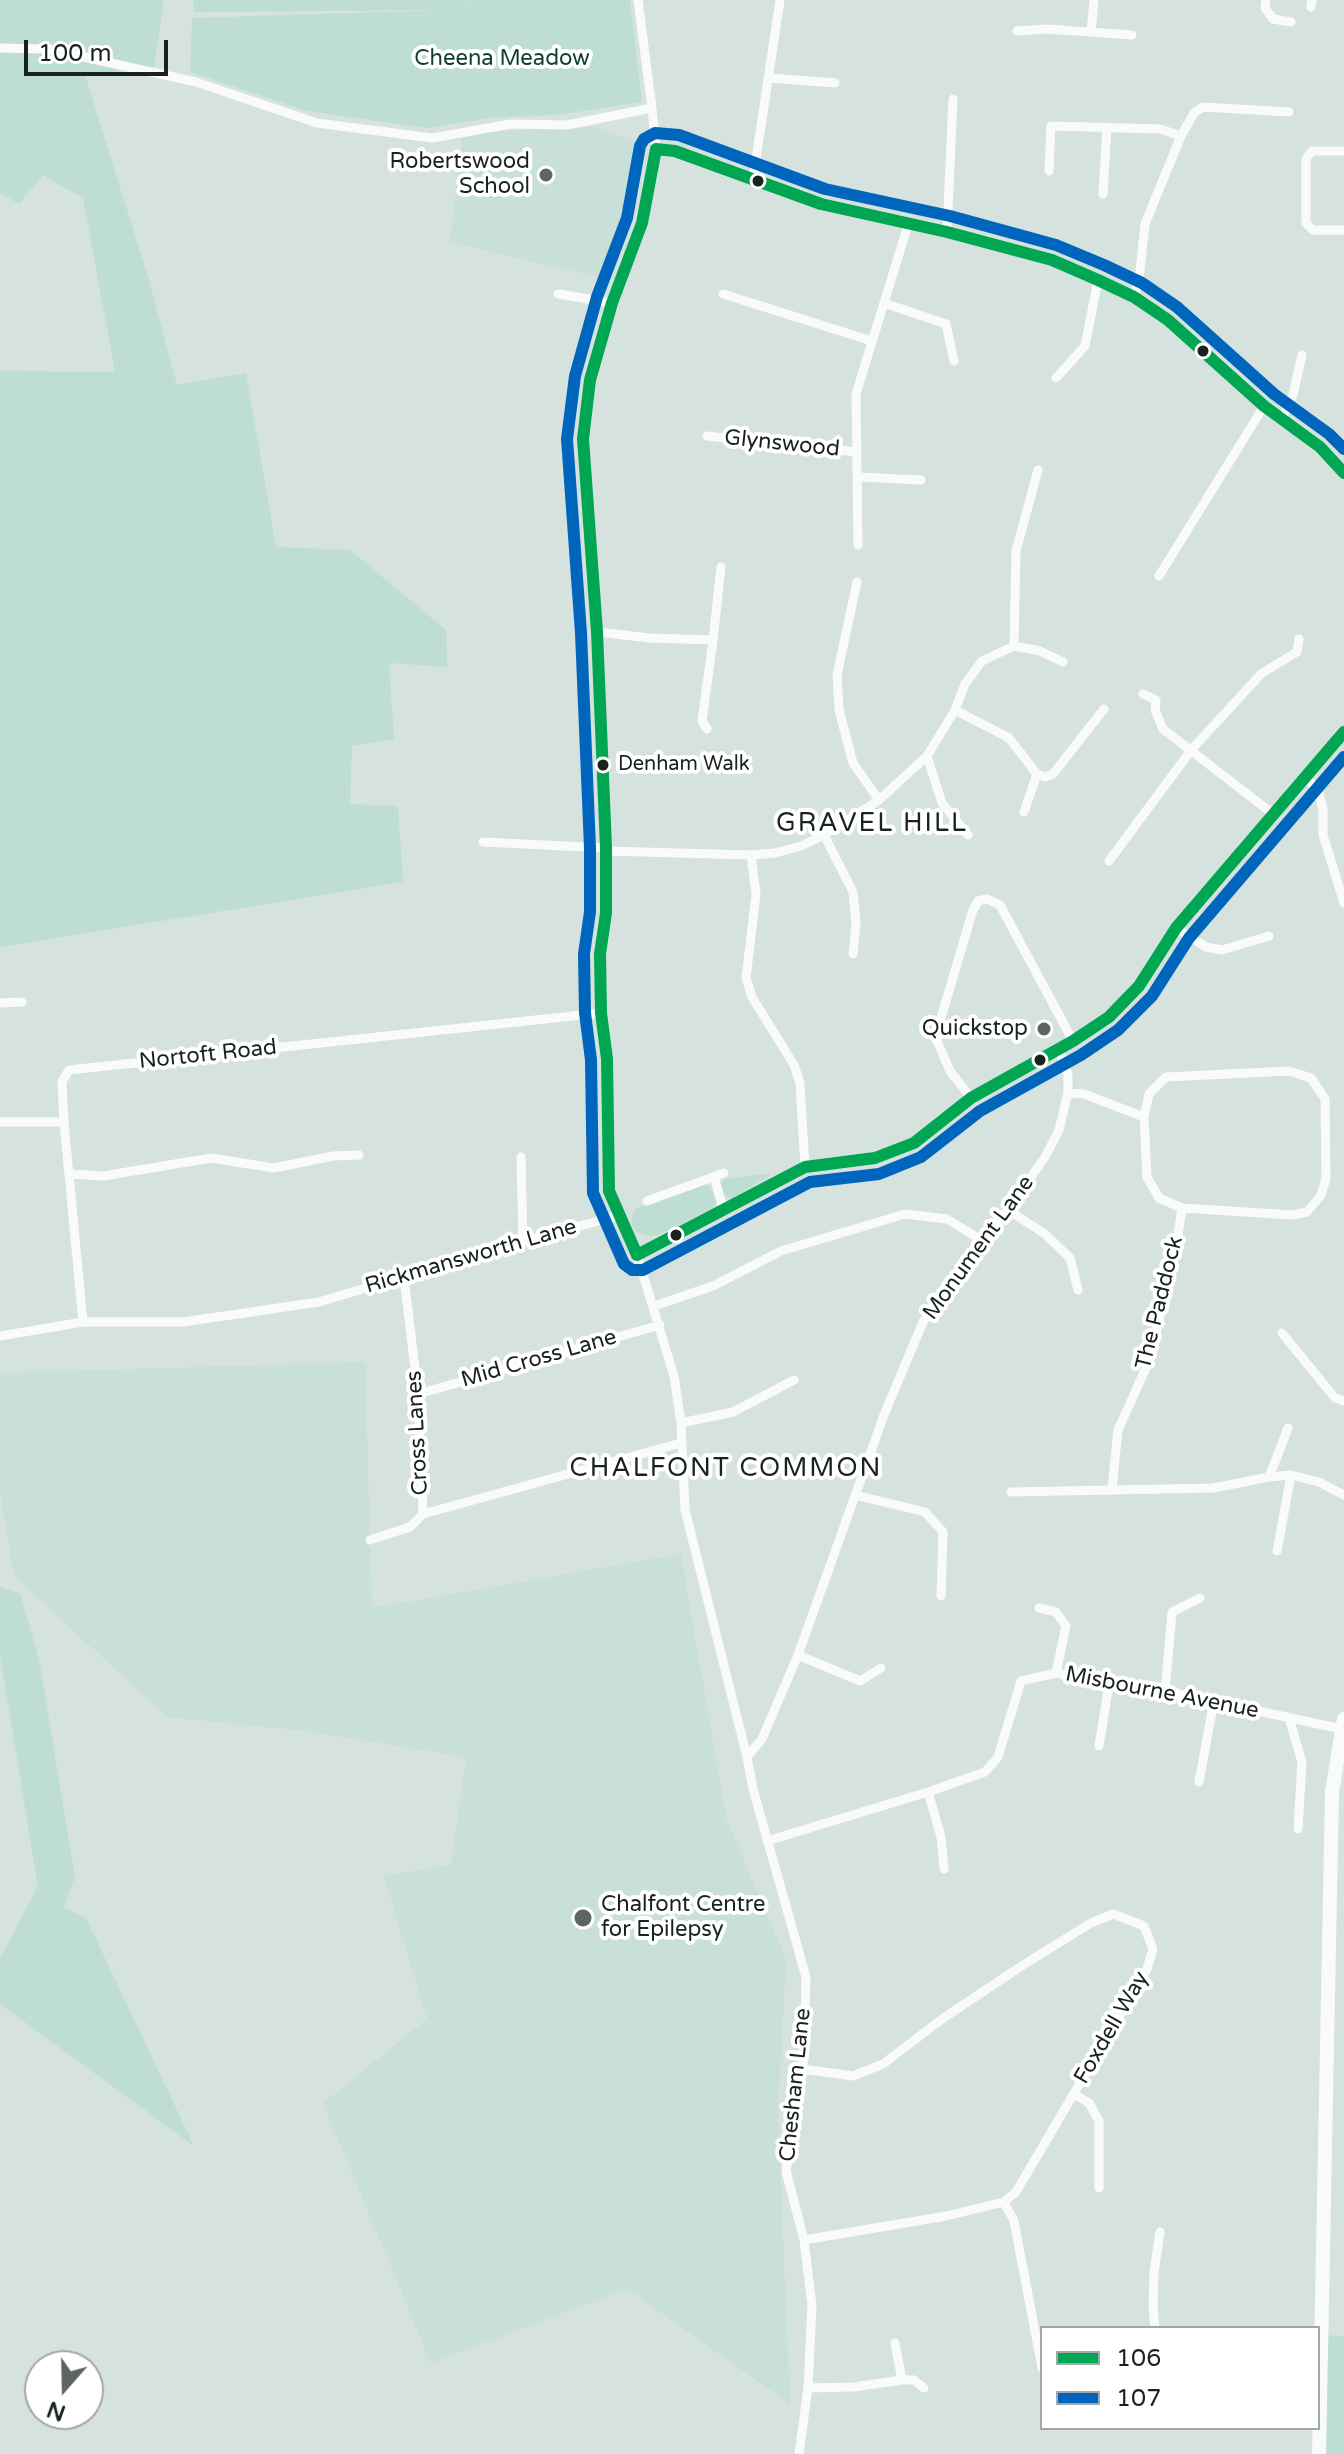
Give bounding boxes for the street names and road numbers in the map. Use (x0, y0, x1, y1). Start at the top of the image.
street label: Glynswood (723, 425, 841, 463)
street label: Nortoft Road (138, 1035, 278, 1075)
street label: Monument Lane (918, 1171, 1040, 1325)
street label: Rickmansworth Lane (362, 1214, 580, 1300)
street label: The Paddock (1131, 1234, 1189, 1372)
street label: Mid Cross Lane (458, 1324, 620, 1394)
street label: Cross Lanes (402, 1370, 434, 1496)
street label: Misbourne Avenue (1063, 1661, 1261, 1725)
street label: Foxdell Way (1069, 1967, 1155, 2089)
street label: Chesham Lane (775, 2007, 817, 2163)

